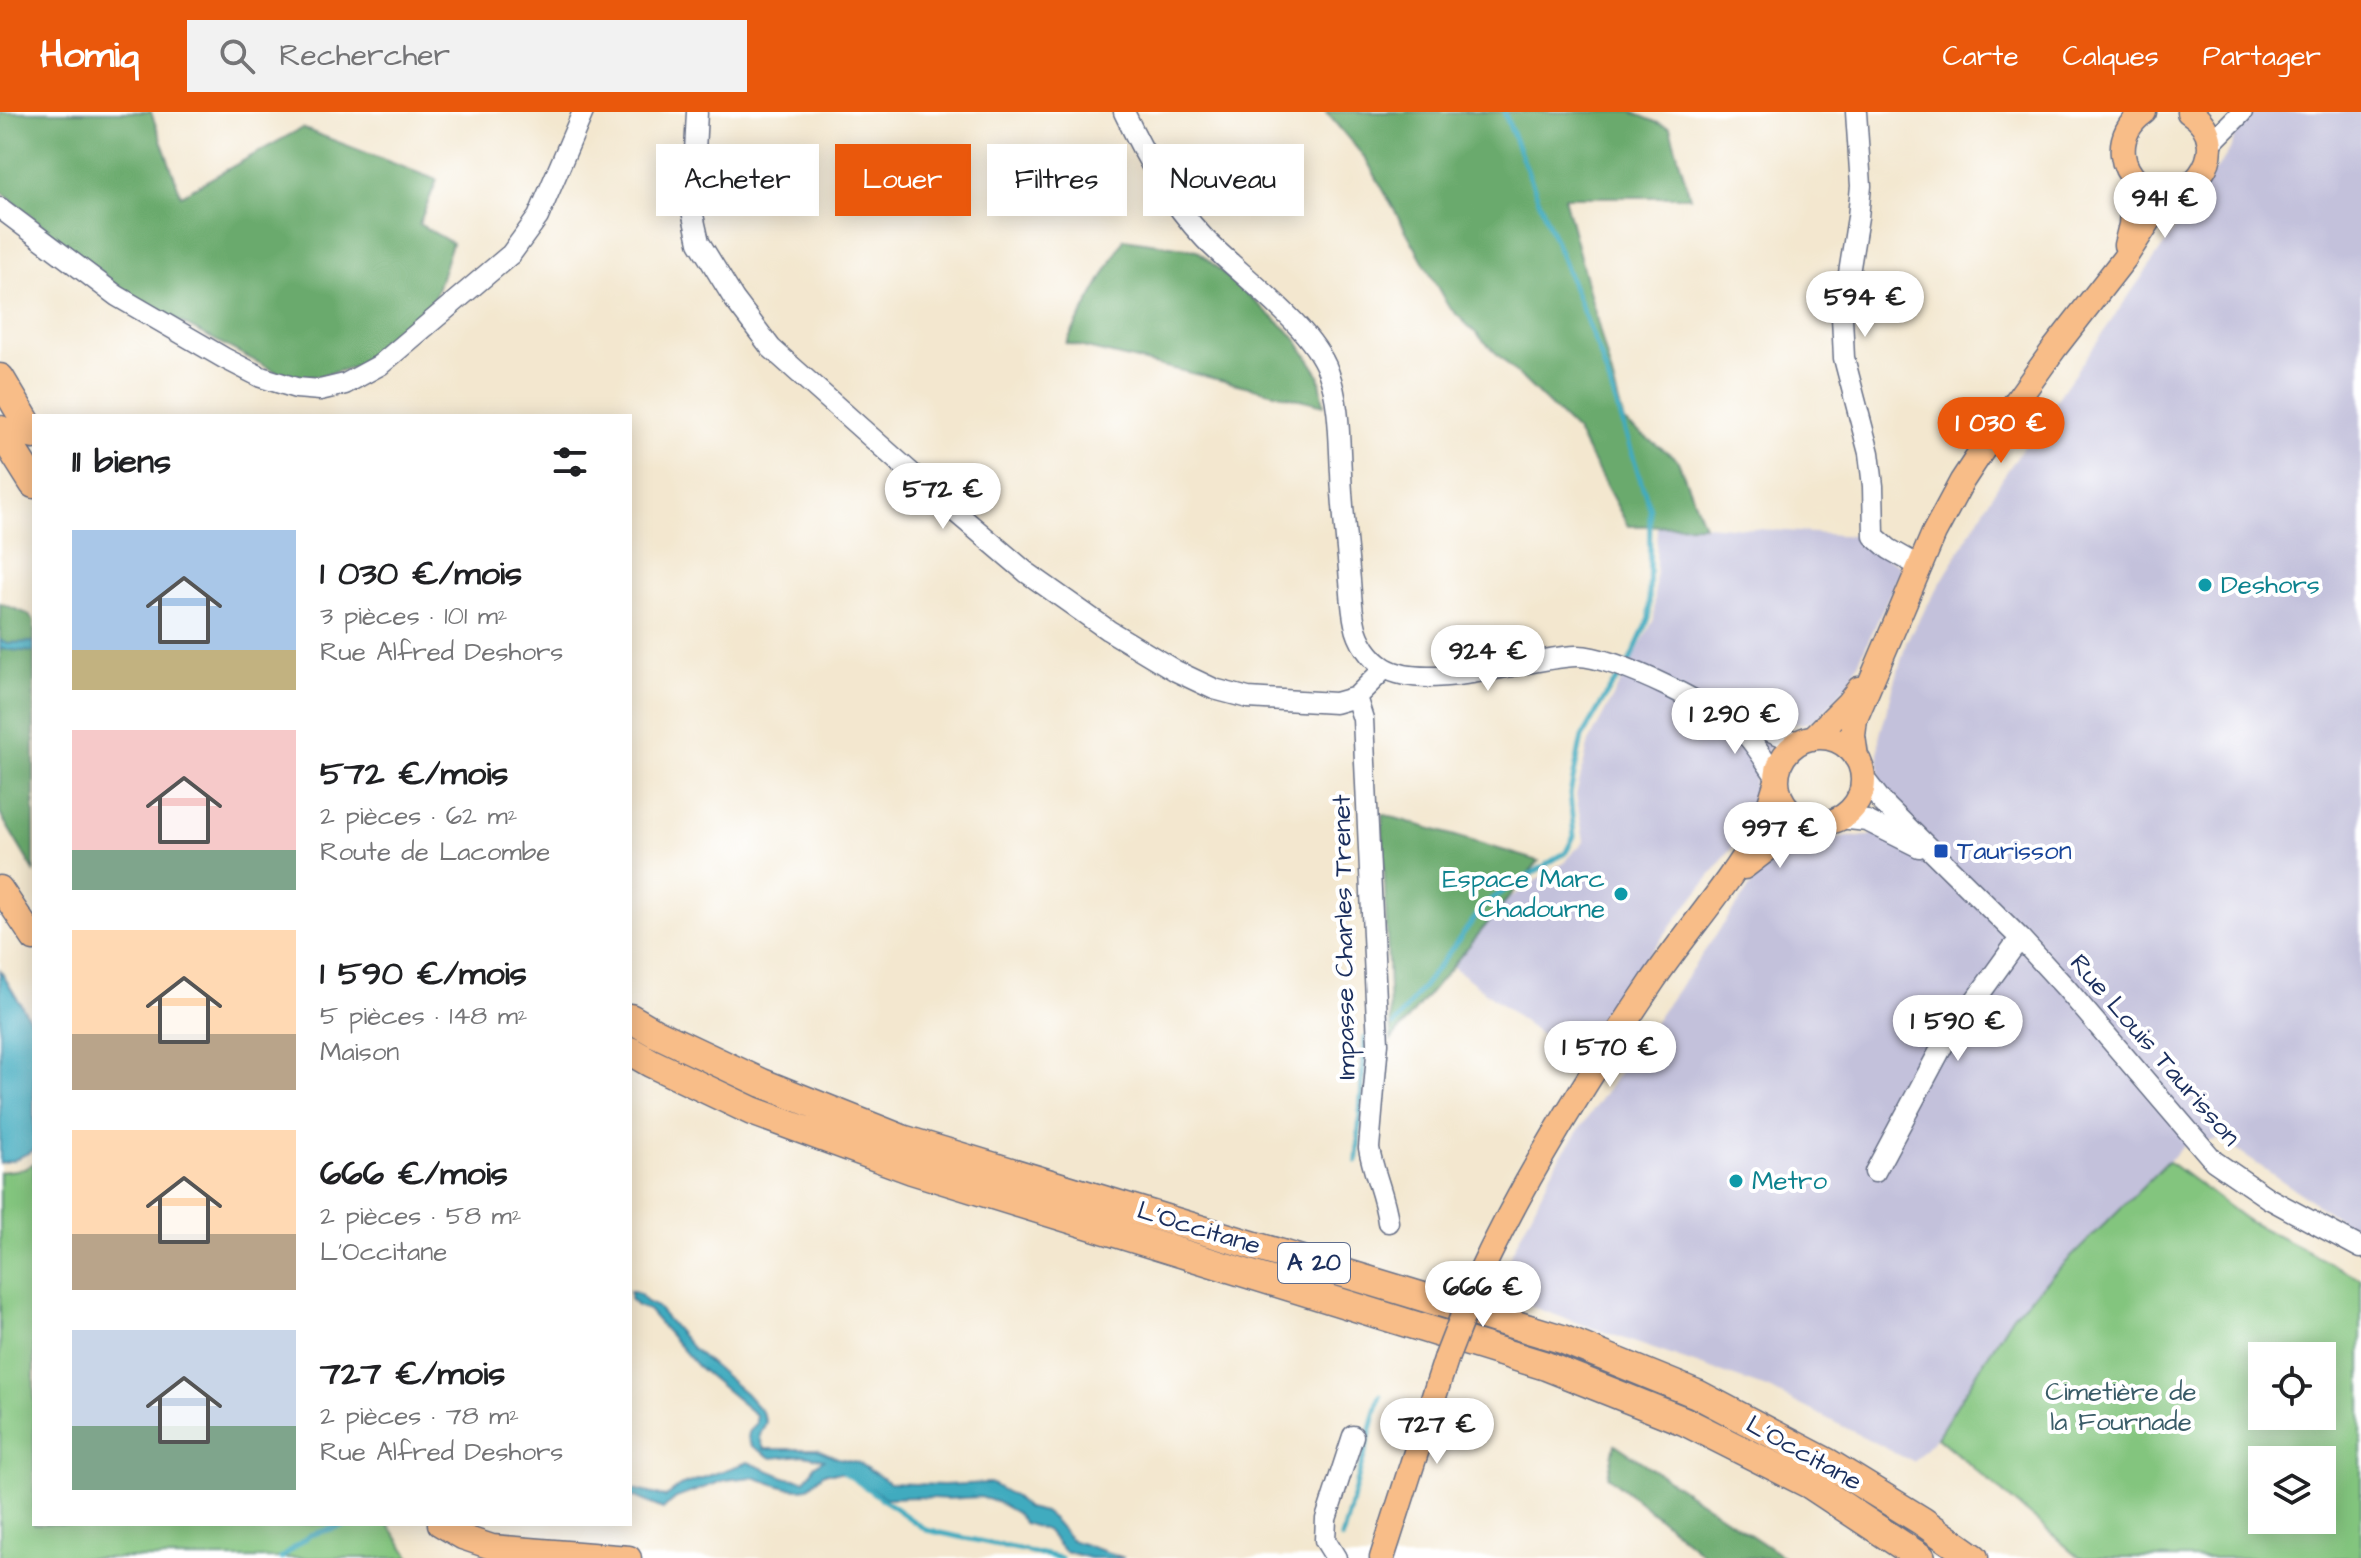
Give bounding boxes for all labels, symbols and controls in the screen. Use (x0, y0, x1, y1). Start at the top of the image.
search box (187, 20, 747, 92)
text: Homiq (40, 30, 139, 82)
icon: search (215, 34, 259, 78)
text: Rechercher (279, 35, 450, 77)
text: Carte (1943, 37, 2019, 76)
text: Calques (2063, 37, 2159, 76)
text: Partager (2203, 37, 2321, 76)
chip: Acheter (656, 144, 819, 216)
chip: Louer (835, 144, 971, 216)
chip: Filtres (987, 144, 1127, 216)
chip: Nouveau (1143, 144, 1304, 216)
pin: 941 € (2109, 172, 2221, 240)
text: 941 € (2132, 180, 2198, 216)
pin: 594 € (1809, 271, 1921, 339)
text: 594 € (1824, 279, 1906, 315)
pin: 1 030 € (1927, 397, 2075, 465)
text: 1 030 € (1956, 405, 2046, 441)
text: 11 biens (72, 438, 171, 486)
icon: filters (548, 440, 592, 484)
pin: 572 € (887, 463, 999, 531)
text: 572 € (903, 471, 983, 507)
text: 1 030 €/mois (320, 550, 522, 598)
icon: home (136, 562, 232, 658)
place label: Deshors (2221, 567, 2320, 603)
marker: Deshors (2196, 576, 2214, 594)
text: 3 pièces · 101 m² (320, 598, 508, 634)
pin: 924 € (1432, 625, 1544, 693)
text: 924 € (1449, 633, 1527, 669)
text: Rue Alfred Deshors (320, 634, 563, 670)
pin: 1 290 € (1661, 688, 1809, 756)
text: 1 290 € (1690, 696, 1780, 732)
text: 572 €/mois (320, 750, 508, 798)
icon: home (136, 762, 232, 858)
street label: Impasse Charles Trenet (1324, 794, 1364, 1080)
text: 2 pièces · 62 m² (320, 798, 517, 834)
pin: 997 € (1724, 802, 1836, 870)
text: 997 € (1742, 810, 1818, 846)
place label: Taurisson (1957, 833, 2072, 869)
text: Route de Lacombe (320, 834, 550, 870)
marker: Taurisson (1932, 842, 1950, 860)
place label: Espace Marc Chadourne (1442, 861, 1605, 927)
marker: Espace Marc Chadourne (1612, 885, 1630, 903)
street label: Rue Louis Taurisson (2061, 946, 2249, 1154)
text: 1 590 €/mois (320, 950, 527, 998)
icon: home (136, 962, 232, 1058)
pin: 1 590 € (1884, 995, 2032, 1063)
text: 5 pièces · 148 m² (320, 998, 528, 1034)
text: 1 590 € (1911, 1003, 2005, 1039)
pin: 1 570 € (1536, 1021, 1684, 1089)
text: 1 570 € (1562, 1029, 1658, 1065)
text: Maison (320, 1034, 399, 1070)
text: 666 €/mois (320, 1150, 508, 1198)
icon: home (136, 1162, 232, 1258)
place label: Metro (1752, 1163, 1827, 1199)
marker: Metro (1727, 1172, 1745, 1190)
street label: L'Occitane (1133, 1192, 1265, 1264)
text: 2 pièces · 58 m² (320, 1198, 521, 1234)
text: L'Occitane (320, 1234, 447, 1270)
road number: A 20 (1278, 1243, 1350, 1283)
pin: 666 € (1427, 1261, 1539, 1329)
text: 666 € (1443, 1269, 1523, 1305)
map controls (2248, 1342, 2336, 1534)
button: locate (2248, 1342, 2336, 1430)
text: 727 €/mois (320, 1350, 505, 1398)
icon: home (136, 1362, 232, 1458)
park label: Cimetière de la Fournade (2045, 1374, 2197, 1440)
text: 2 pièces · 78 m² (320, 1398, 519, 1434)
pin: 727 € (1381, 1398, 1493, 1466)
text: 727 € (1398, 1406, 1476, 1442)
street label: L'Occitane (1740, 1406, 1868, 1500)
text: Rue Alfred Deshors (320, 1434, 563, 1470)
button: layers (2248, 1446, 2336, 1534)

